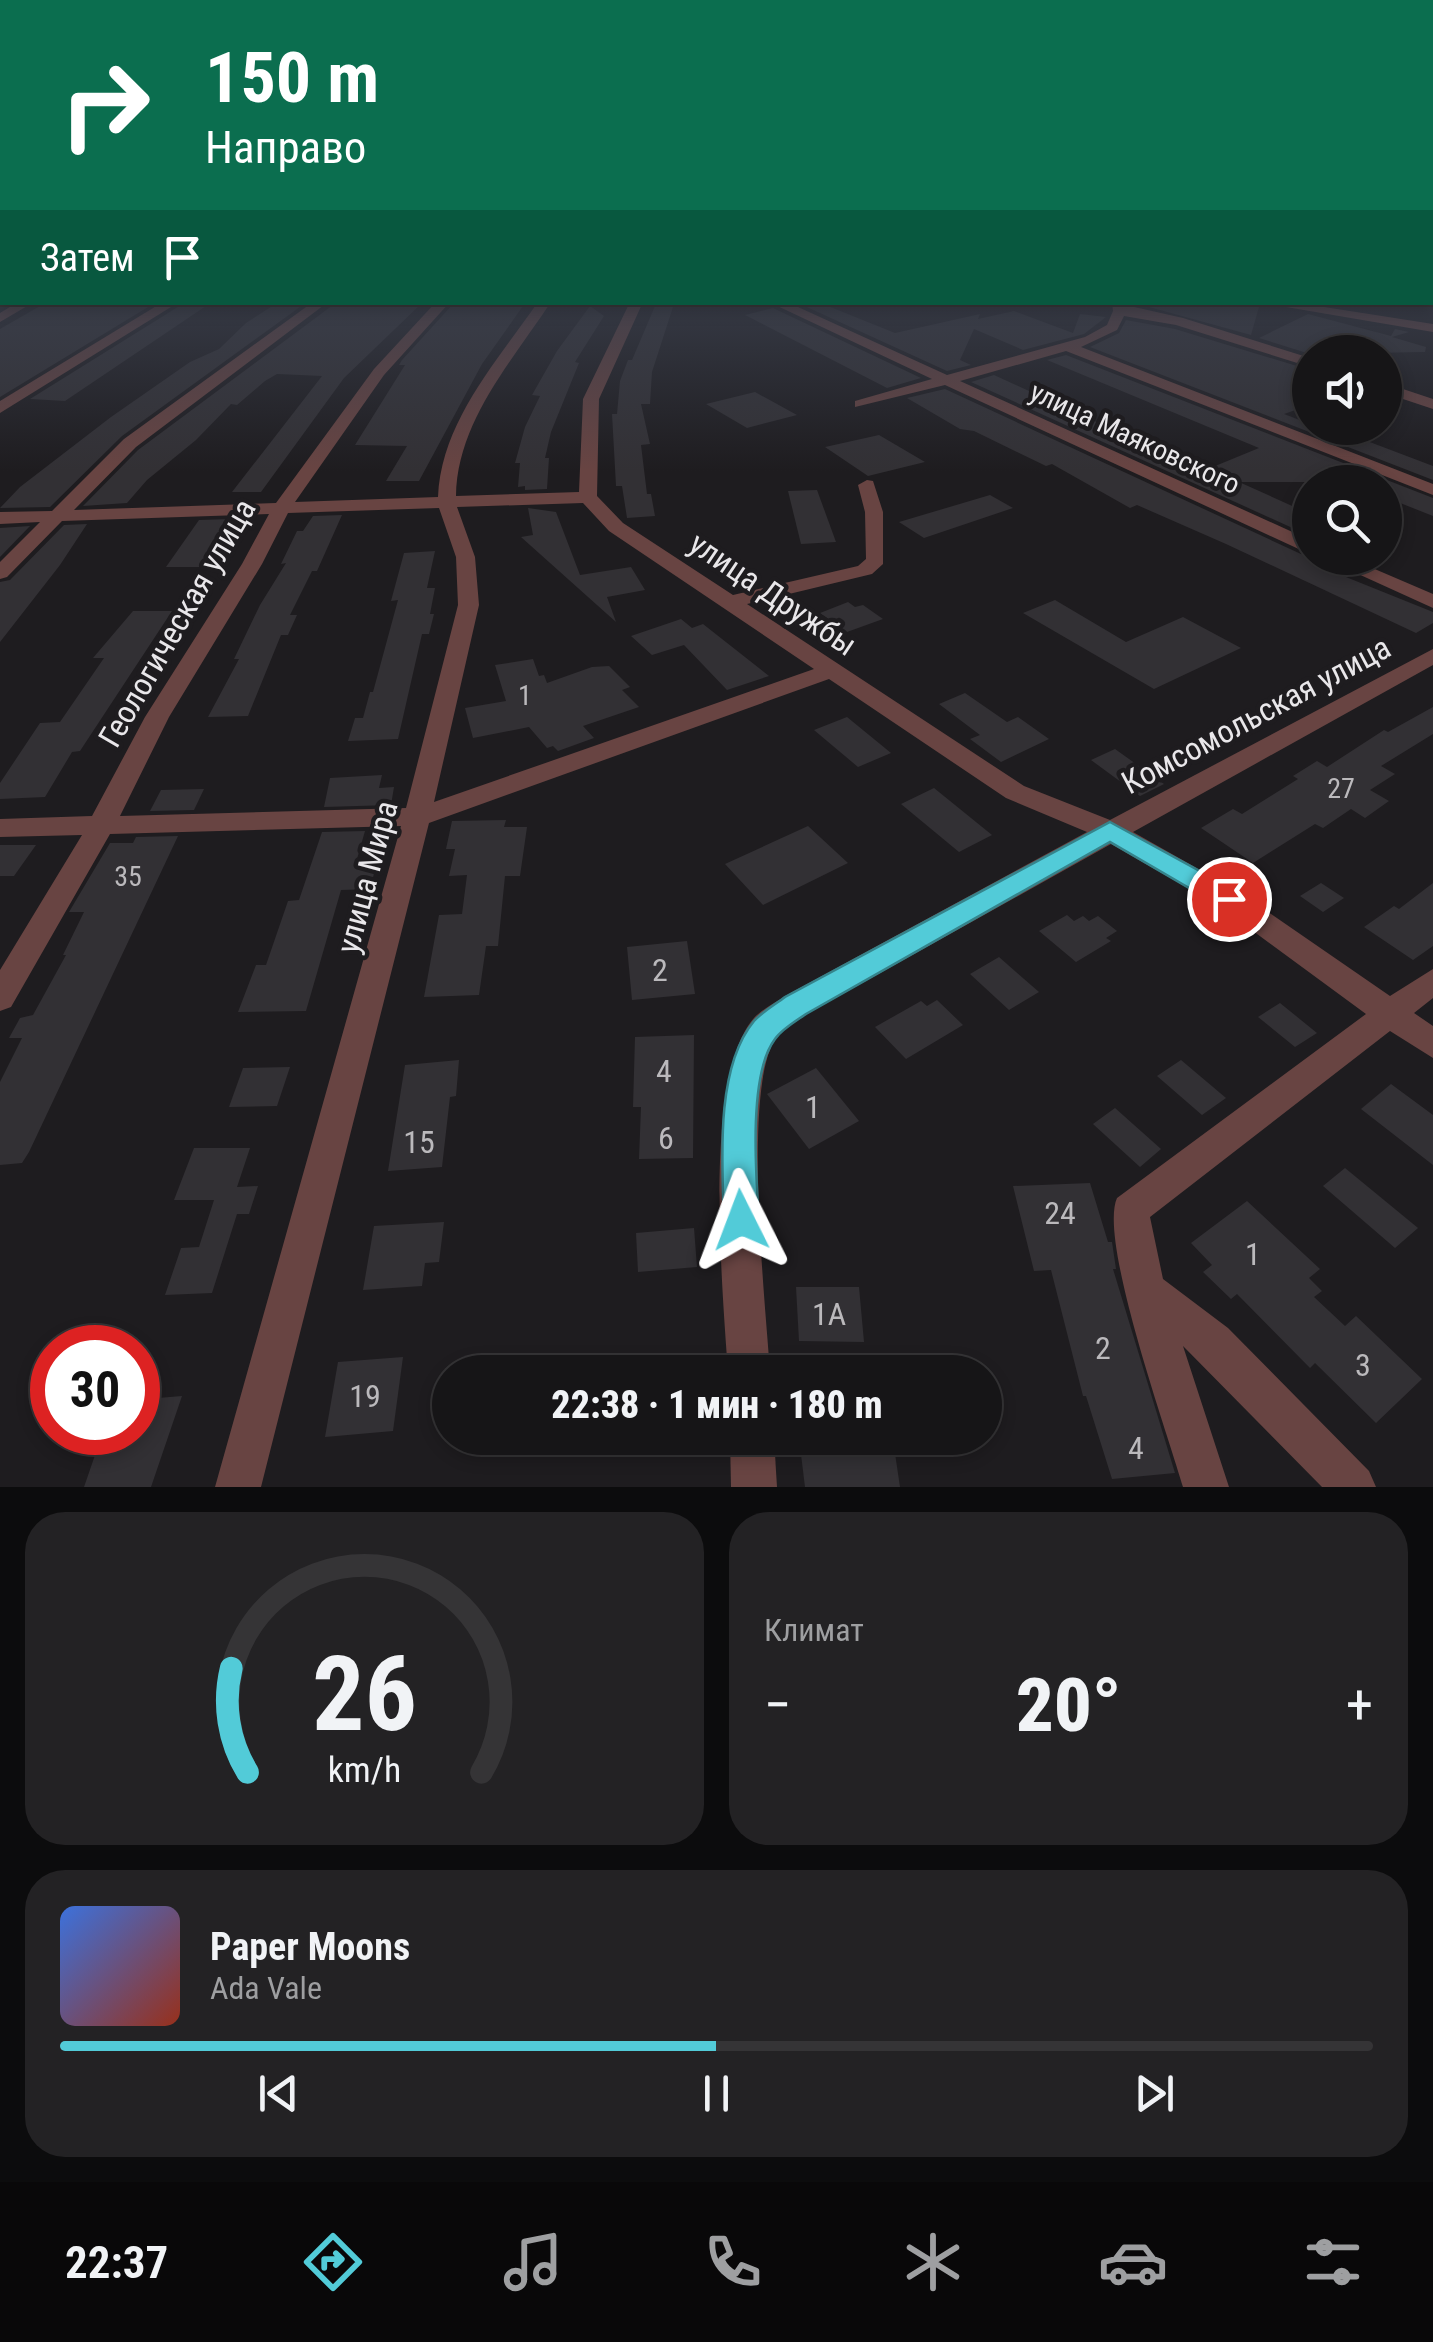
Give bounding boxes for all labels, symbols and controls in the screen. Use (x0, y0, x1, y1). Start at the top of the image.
text: 150 m (205, 37, 379, 119)
icon: right (40, 40, 170, 170)
text: Направо (205, 121, 366, 174)
icon: arrive (155, 230, 210, 285)
text: Затем (40, 236, 135, 280)
map controls (1292, 335, 1402, 575)
button: sound (1292, 335, 1402, 445)
street label: улица Маяковского (1025, 375, 1245, 501)
button: search (1292, 465, 1402, 575)
street label: Геологическая улица (91, 492, 263, 754)
street label: улица Дружбы (682, 524, 864, 664)
street label: Комсомольская улица (1115, 628, 1397, 802)
house number: 1 (518, 679, 532, 712)
house number: 27 (1327, 772, 1355, 805)
street label: улица Мира (328, 797, 406, 957)
pin (1187, 857, 1272, 942)
house number: 35 (114, 860, 142, 893)
icon: arrive (1202, 872, 1257, 927)
house number: 2 (652, 951, 668, 989)
house number: 4 (656, 1052, 672, 1090)
house number: 1 (805, 1088, 821, 1126)
house number: 6 (658, 1119, 674, 1157)
house number: 15 (403, 1123, 435, 1161)
position arrow (689, 1168, 793, 1272)
house number: 24 (1044, 1194, 1076, 1232)
house number: 1 (1245, 1235, 1261, 1273)
house number: 1А (812, 1295, 846, 1333)
speed limit sign: 30 (30, 1325, 160, 1455)
house number: 2 (1095, 1329, 1111, 1367)
house number: 3 (1355, 1346, 1371, 1384)
house number: 19 (349, 1377, 381, 1415)
text: 22:38 · 1 мин · 180 m (551, 1383, 883, 1427)
house number: 4 (1128, 1429, 1144, 1467)
text: Климат (764, 1611, 864, 1649)
text: 26 (312, 1634, 417, 1755)
text: 20° (1016, 1661, 1121, 1749)
text: − (764, 1673, 792, 1737)
text: + (1346, 1673, 1373, 1737)
text: km/h (328, 1749, 401, 1791)
text: Paper Moons (210, 1925, 410, 1969)
text: Ada Vale (210, 1969, 322, 2007)
icon: previous (251, 2066, 306, 2121)
icon: pause (689, 2066, 744, 2121)
icon: next (1127, 2066, 1182, 2121)
icon: directions (298, 2227, 368, 2297)
icon: music (498, 2227, 568, 2297)
icon: phone (698, 2227, 768, 2297)
icon: climate (898, 2227, 968, 2297)
icon: car (1098, 2227, 1168, 2297)
icon: filters (1298, 2227, 1368, 2297)
text: 22:37 (65, 2236, 168, 2289)

